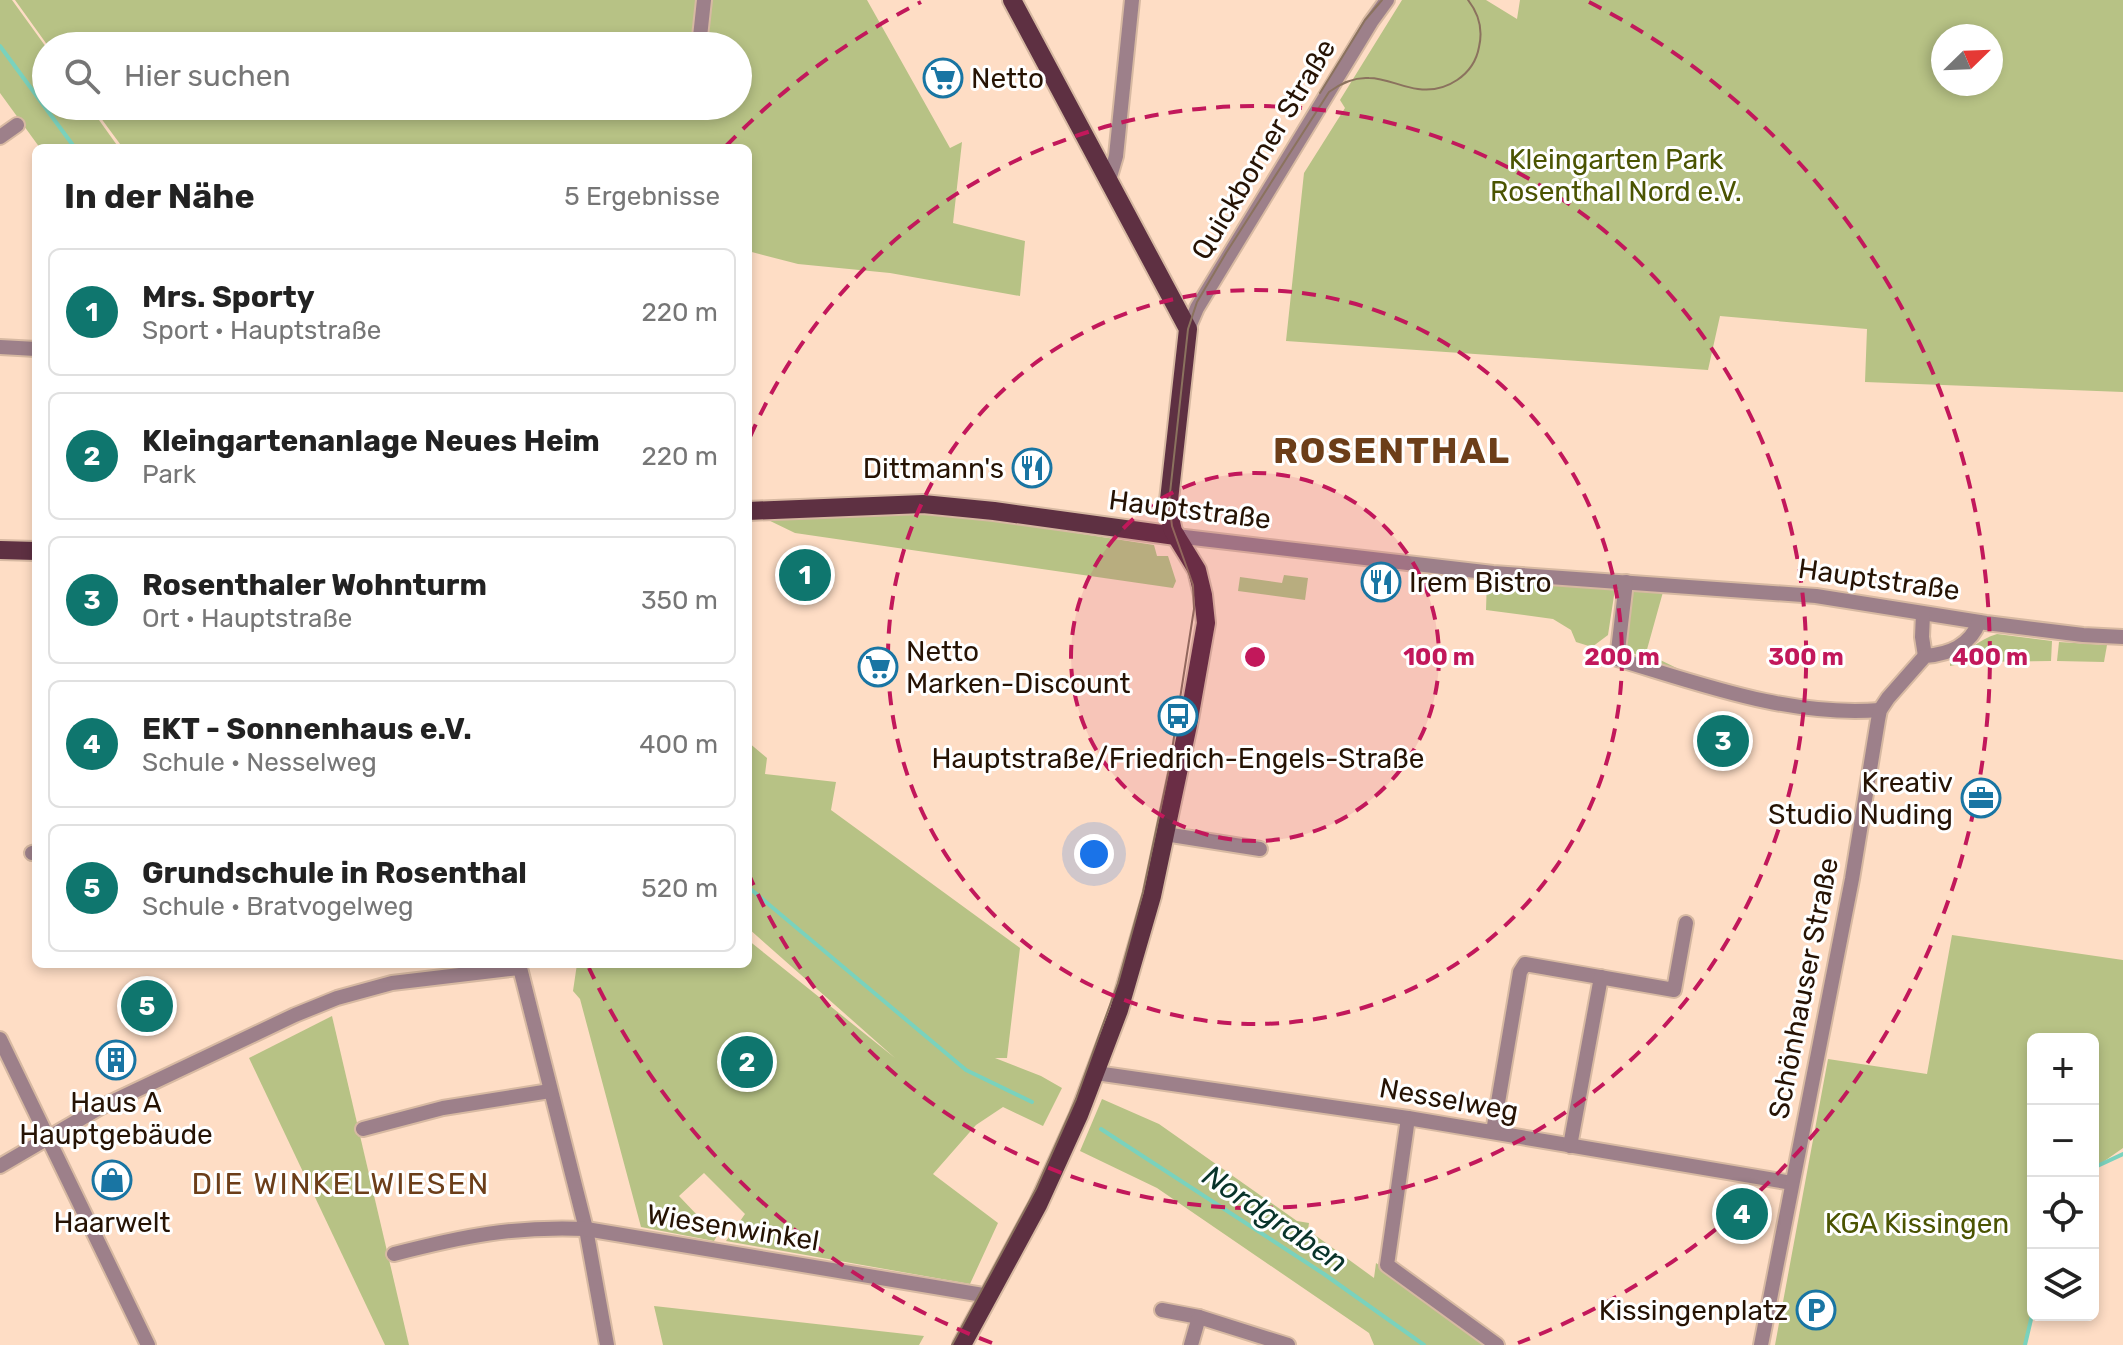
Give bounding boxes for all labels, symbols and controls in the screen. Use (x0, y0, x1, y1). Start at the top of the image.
north arrow (1931, 24, 2003, 96)
search box (32, 32, 752, 120)
street label: Quickborner Straße (1184, 33, 1342, 266)
icon: search (60, 54, 104, 98)
supermarket icon: Netto (922, 57, 964, 99)
text: Hier suchen (124, 58, 291, 94)
place label: Netto (971, 62, 1044, 95)
park label: Kleingarten Park Rosenthal Nord e.V. (1490, 143, 1742, 208)
text: In der Nähe (64, 176, 255, 217)
text: 5 Ergebnisse (564, 181, 720, 212)
text: Mrs. Sporty (142, 279, 315, 315)
text: 1 (86, 297, 98, 328)
text: 220 m (641, 297, 718, 328)
text: Sport · Hauptstraße (142, 315, 381, 346)
text: Kleingartenanlage Neues Heim (142, 423, 600, 459)
district label: ROSENTHAL (1273, 429, 1511, 472)
text: 2 (84, 441, 100, 472)
text: 220 m (641, 441, 718, 472)
restaurant icon: Dittmann's (1011, 447, 1053, 489)
place label: Dittmann's (863, 452, 1004, 485)
text: Park (142, 459, 196, 490)
street label: Hauptstraße (1107, 483, 1273, 536)
pin: 1 (779, 545, 831, 605)
street label: Hauptstraße (1796, 552, 1962, 607)
restaurant icon: Irem Bistro (1360, 561, 1402, 603)
place label: Irem Bistro (1409, 566, 1552, 599)
text: Rosenthaler Wohnturm (142, 567, 487, 603)
text: 3 (83, 585, 101, 616)
text: 350 m (641, 585, 718, 616)
text: Ort · Hauptstraße (142, 603, 352, 634)
place label: Netto Marken-Discount (906, 635, 1131, 700)
centre of rings (1241, 643, 1269, 671)
text: 100 m (1403, 643, 1475, 671)
text: 200 m (1584, 643, 1660, 671)
text: 300 m (1768, 643, 1844, 671)
text: 400 m (1952, 643, 2028, 671)
supermarket icon: Netto Marken-Discount (857, 646, 899, 688)
bus stop icon: Hauptstraße/Friedrich-Engels-Straße (1157, 695, 1199, 737)
text: EKT - Sonnenhaus e.V. (142, 711, 472, 747)
pin: 3 (1697, 711, 1749, 771)
text: 4 (83, 729, 101, 760)
text: 400 m (639, 729, 718, 760)
place label: Hauptstraße/Friedrich-Engels-Straße (932, 742, 1424, 775)
text: Schule · Nesselweg (142, 747, 377, 778)
place label: Kreativ Studio Nuding (1768, 766, 1953, 831)
office icon: Kreativ Studio Nuding (1960, 777, 2002, 819)
your location (1074, 834, 1114, 874)
text: Grundschule in Rosenthal (142, 855, 527, 891)
street label: Schönhauser Straße (1762, 855, 1845, 1122)
text: 5 (84, 873, 100, 904)
text: 520 m (641, 873, 718, 904)
text: Schule · Bratvogelweg (142, 891, 413, 922)
pin: 5 (121, 976, 173, 1036)
pin: 2 (721, 1032, 773, 1092)
map controls (2027, 1033, 2099, 1321)
button: + (2027, 1033, 2099, 1105)
building icon: Haus A Hauptgebäude (95, 1039, 137, 1081)
street label: Nesselweg (1377, 1071, 1521, 1128)
place label: Haus A Hauptgebäude (19, 1086, 213, 1151)
button: − (2027, 1105, 2099, 1177)
water label: Nordgraben (1196, 1157, 1354, 1281)
shop icon: Haarwelt (91, 1159, 133, 1201)
district label: DIE WINKELWIESEN (192, 1166, 490, 1202)
button: locate (2027, 1177, 2099, 1249)
pin: 4 (1716, 1184, 1768, 1244)
street label: Wiesenwinkel (644, 1198, 821, 1257)
place label: Haarwelt (53, 1206, 171, 1239)
park label: KGA Kissingen (1825, 1207, 2009, 1240)
button: layers (2027, 1249, 2099, 1321)
parking icon: Kissingenplatz (1795, 1289, 1837, 1331)
place label: Kissingenplatz (1599, 1294, 1788, 1327)

